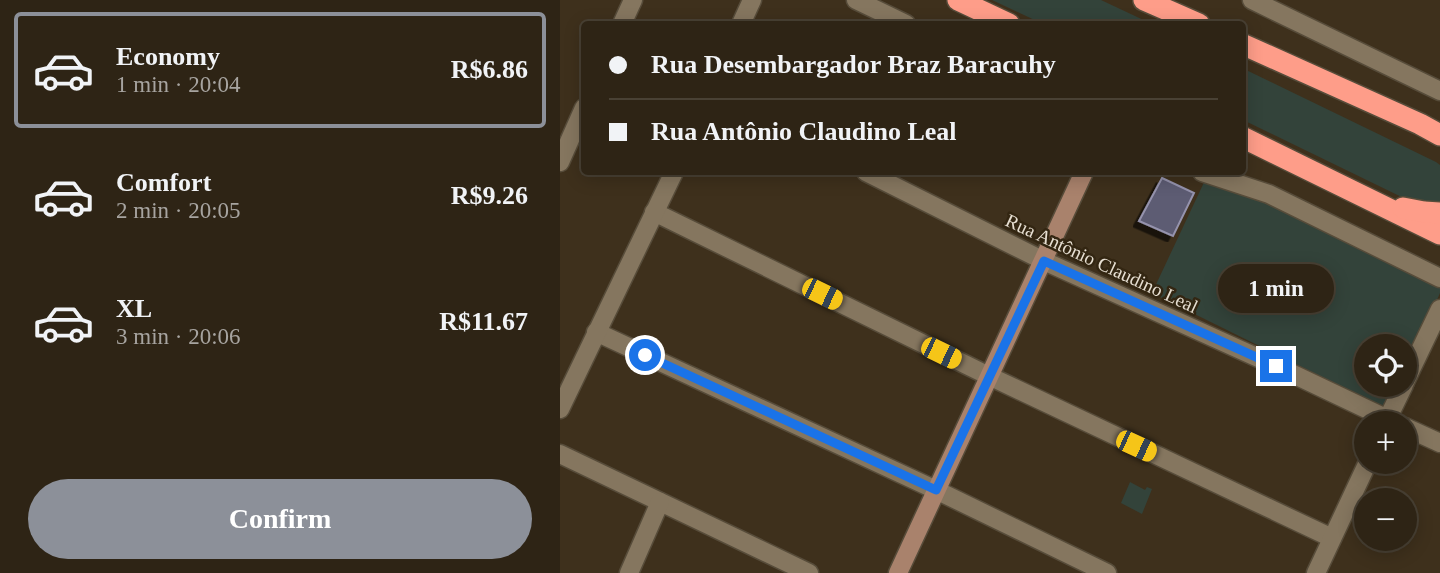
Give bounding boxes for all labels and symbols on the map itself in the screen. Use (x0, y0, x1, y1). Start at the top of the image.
street label: Rua Antônio Claudino Leal (1002, 210, 1201, 317)
callout: 1 min (1218, 264, 1334, 314)
car (799, 275, 846, 313)
car (918, 334, 965, 372)
route start (629, 339, 661, 371)
route end (1260, 350, 1292, 382)
car (1113, 428, 1160, 464)

